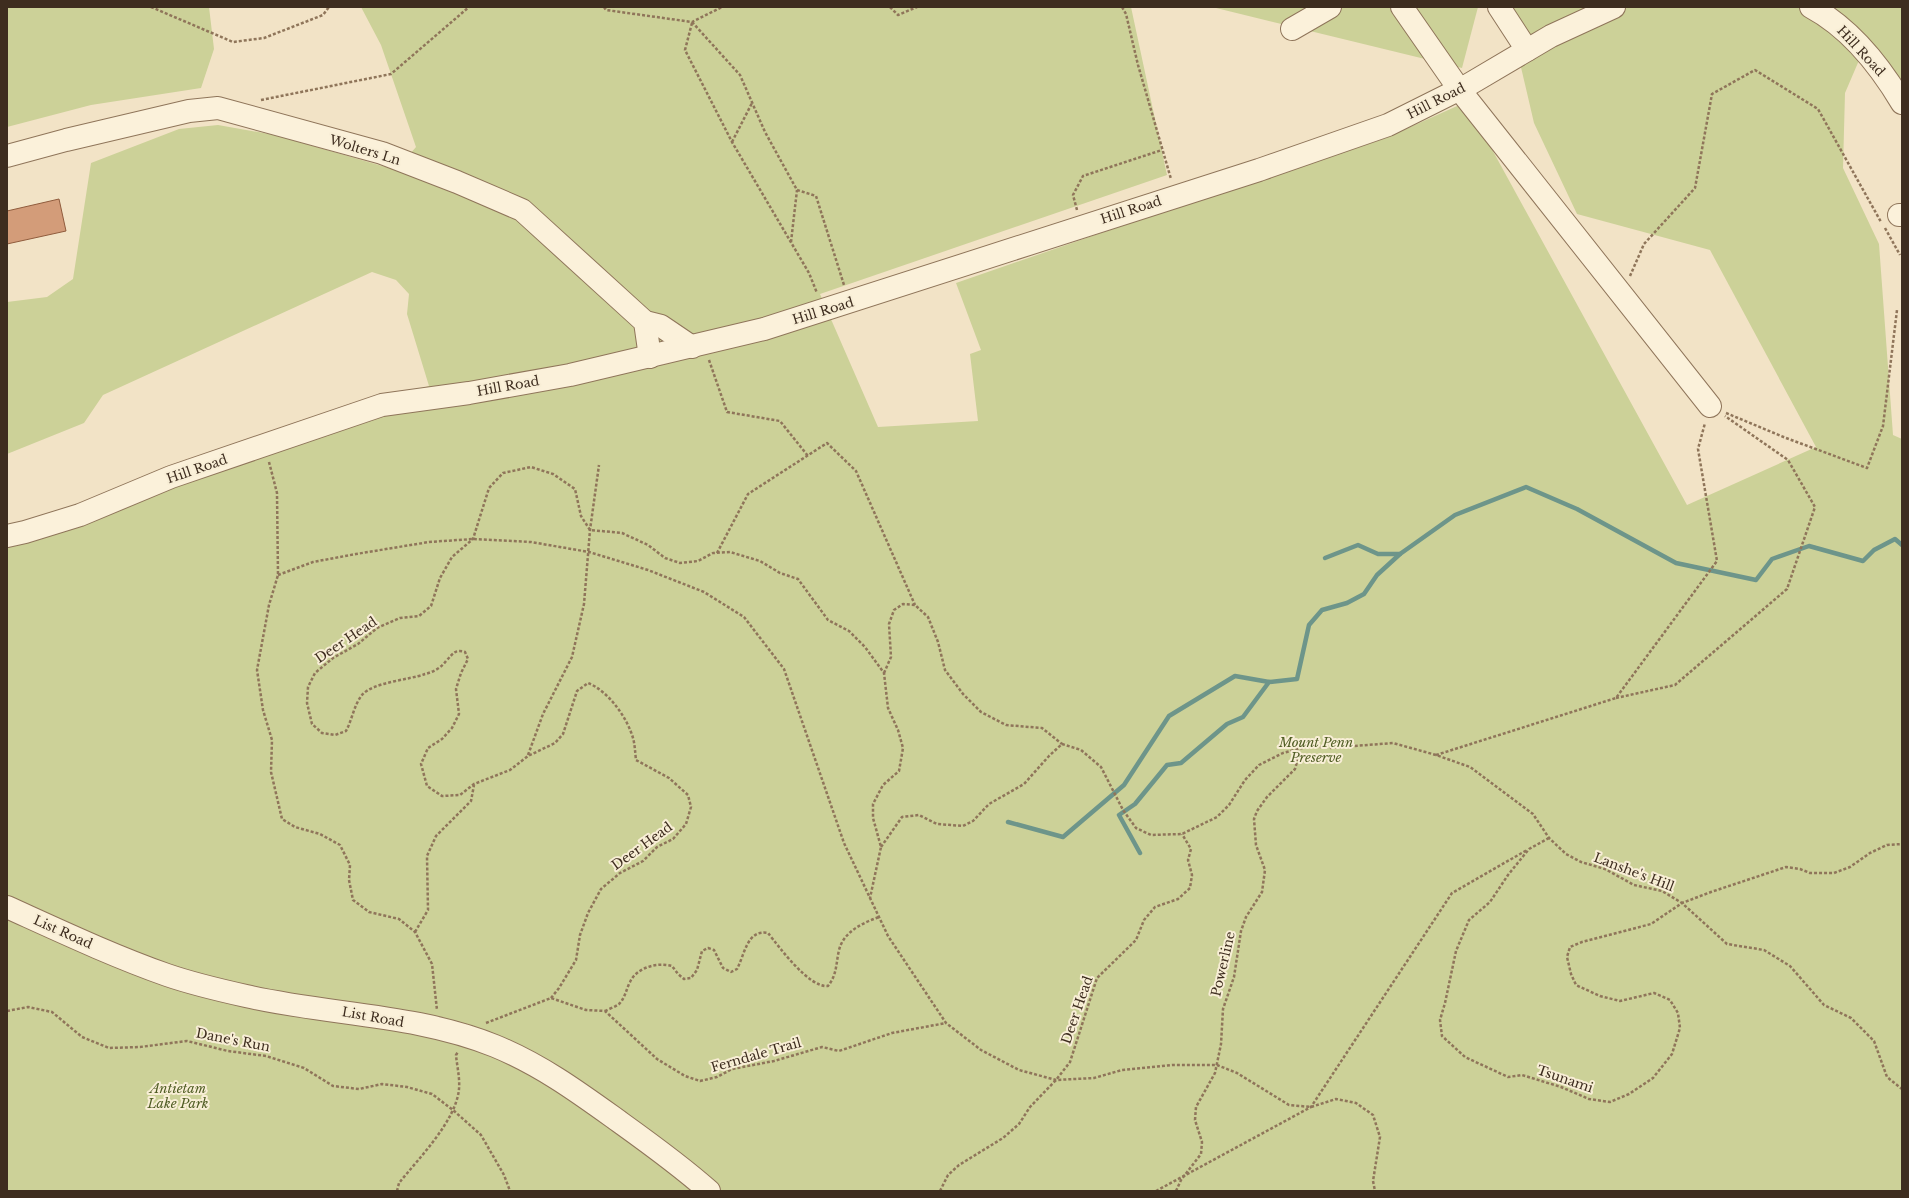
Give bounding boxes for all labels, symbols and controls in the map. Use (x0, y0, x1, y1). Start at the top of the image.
street label: Hill Road (1833, 22, 1889, 80)
street label: Hill Road (1404, 79, 1468, 123)
street label: Wolters Ln (326, 131, 403, 169)
street label: Hill Road (1098, 192, 1164, 228)
street label: Hill Road (790, 294, 856, 328)
street label: Hill Road (475, 372, 541, 400)
street label: Hill Road (164, 451, 230, 487)
street label: Deer Head (312, 613, 380, 667)
park label: Mount Penn Preserve (1278, 734, 1353, 766)
street label: Deer Head (608, 818, 676, 874)
street label: Lanshe's Hill (1591, 849, 1677, 895)
street label: List Road (31, 911, 95, 953)
street label: Powerline (1207, 930, 1239, 998)
street label: Deer Head (1057, 973, 1097, 1046)
street label: List Road (340, 1003, 406, 1031)
street label: Dane's Run (195, 1024, 271, 1056)
street label: Ferndale Trail (709, 1034, 803, 1076)
street label: Tsunami (1535, 1061, 1596, 1097)
park label: Antietam Lake Park (146, 1080, 209, 1112)

